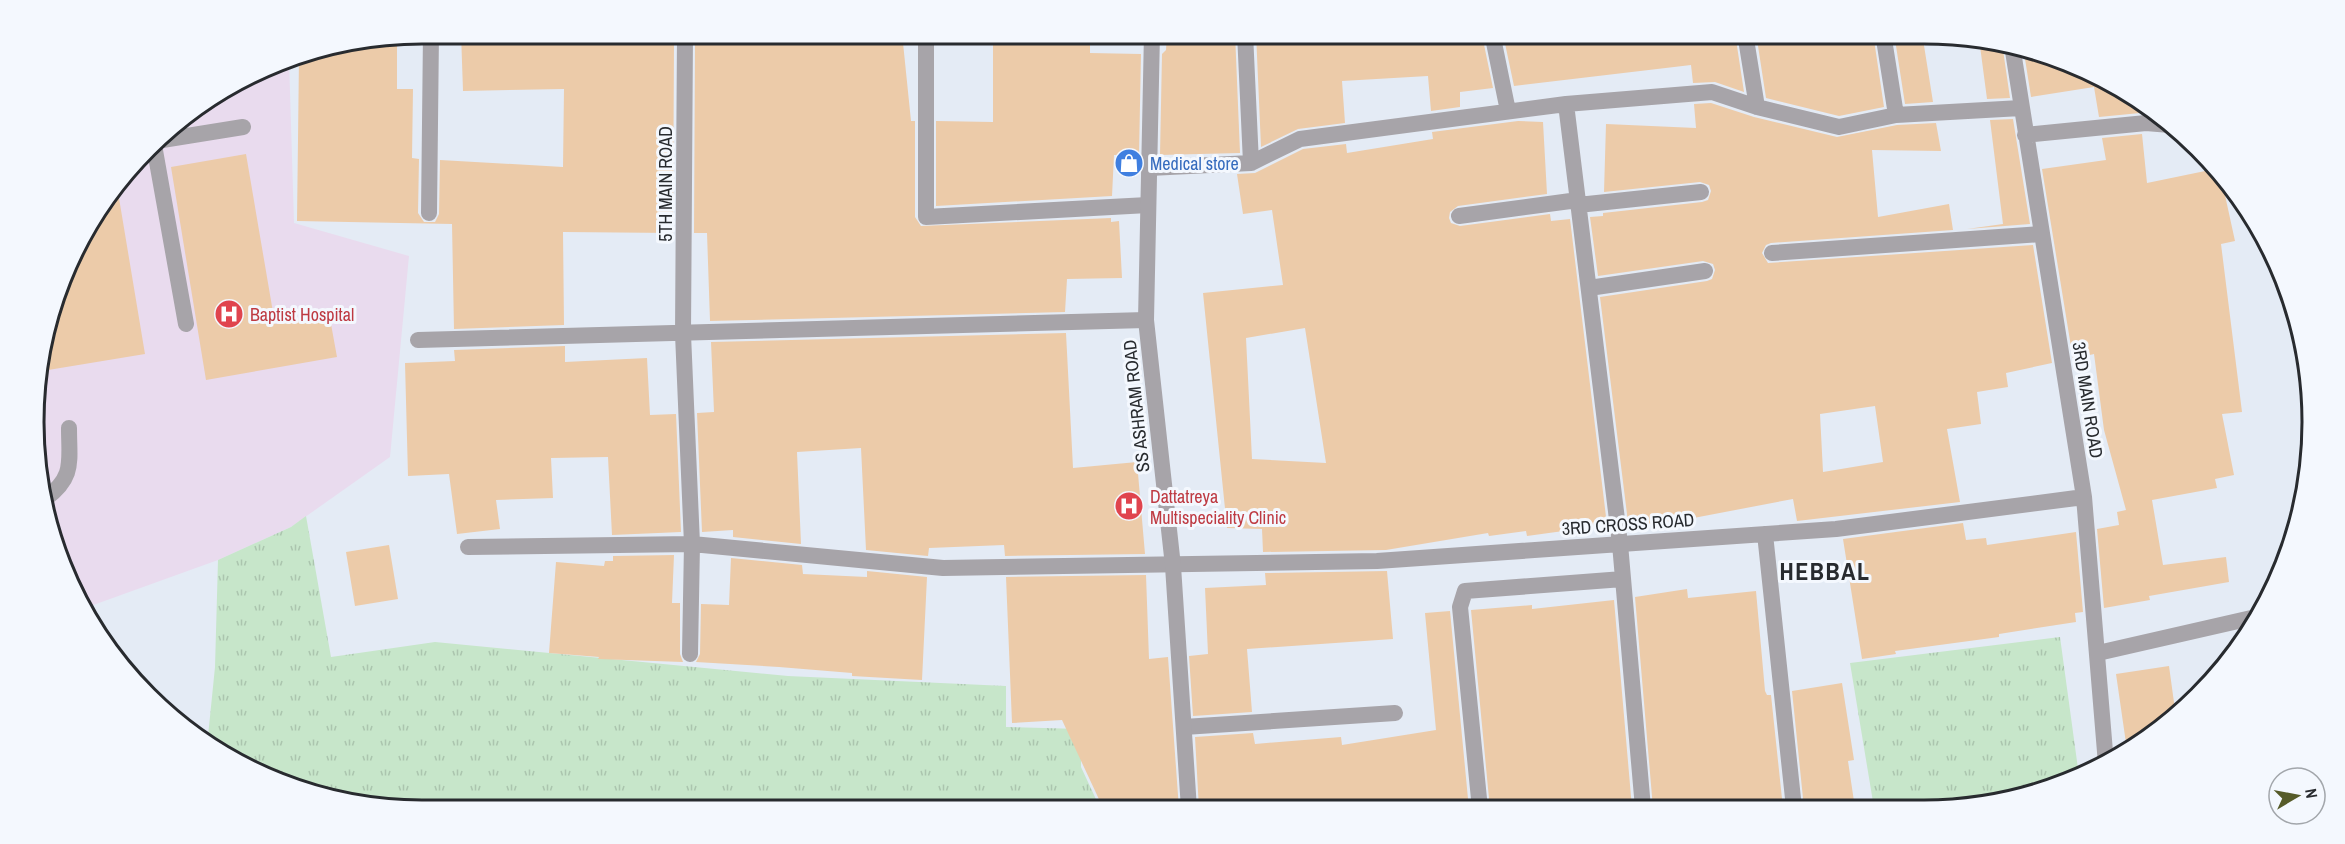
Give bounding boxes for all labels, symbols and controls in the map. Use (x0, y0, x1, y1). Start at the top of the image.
street label: 5TH MAIN ROAD (653, 126, 678, 242)
shop icon: Medical store (1113, 147, 1145, 179)
place label: Medical store (1150, 151, 1239, 176)
hospital icon: Baptist Hospital (213, 298, 245, 330)
place label: Baptist Hospital (250, 302, 354, 327)
street label: SS ASHRAM ROAD (1117, 339, 1155, 473)
street label: 3RD MAIN ROAD (2066, 340, 2110, 460)
place label: Dattatreya Multispeciality Clinic (1150, 484, 1286, 530)
hospital icon: Dattatreya Multispeciality Clinic (1113, 490, 1145, 522)
street label: 3RD CROSS ROAD (1561, 507, 1695, 541)
district label: HEBBAL (1780, 555, 1870, 587)
north arrow (2267, 766, 2327, 826)
text: N (2300, 787, 2323, 800)

